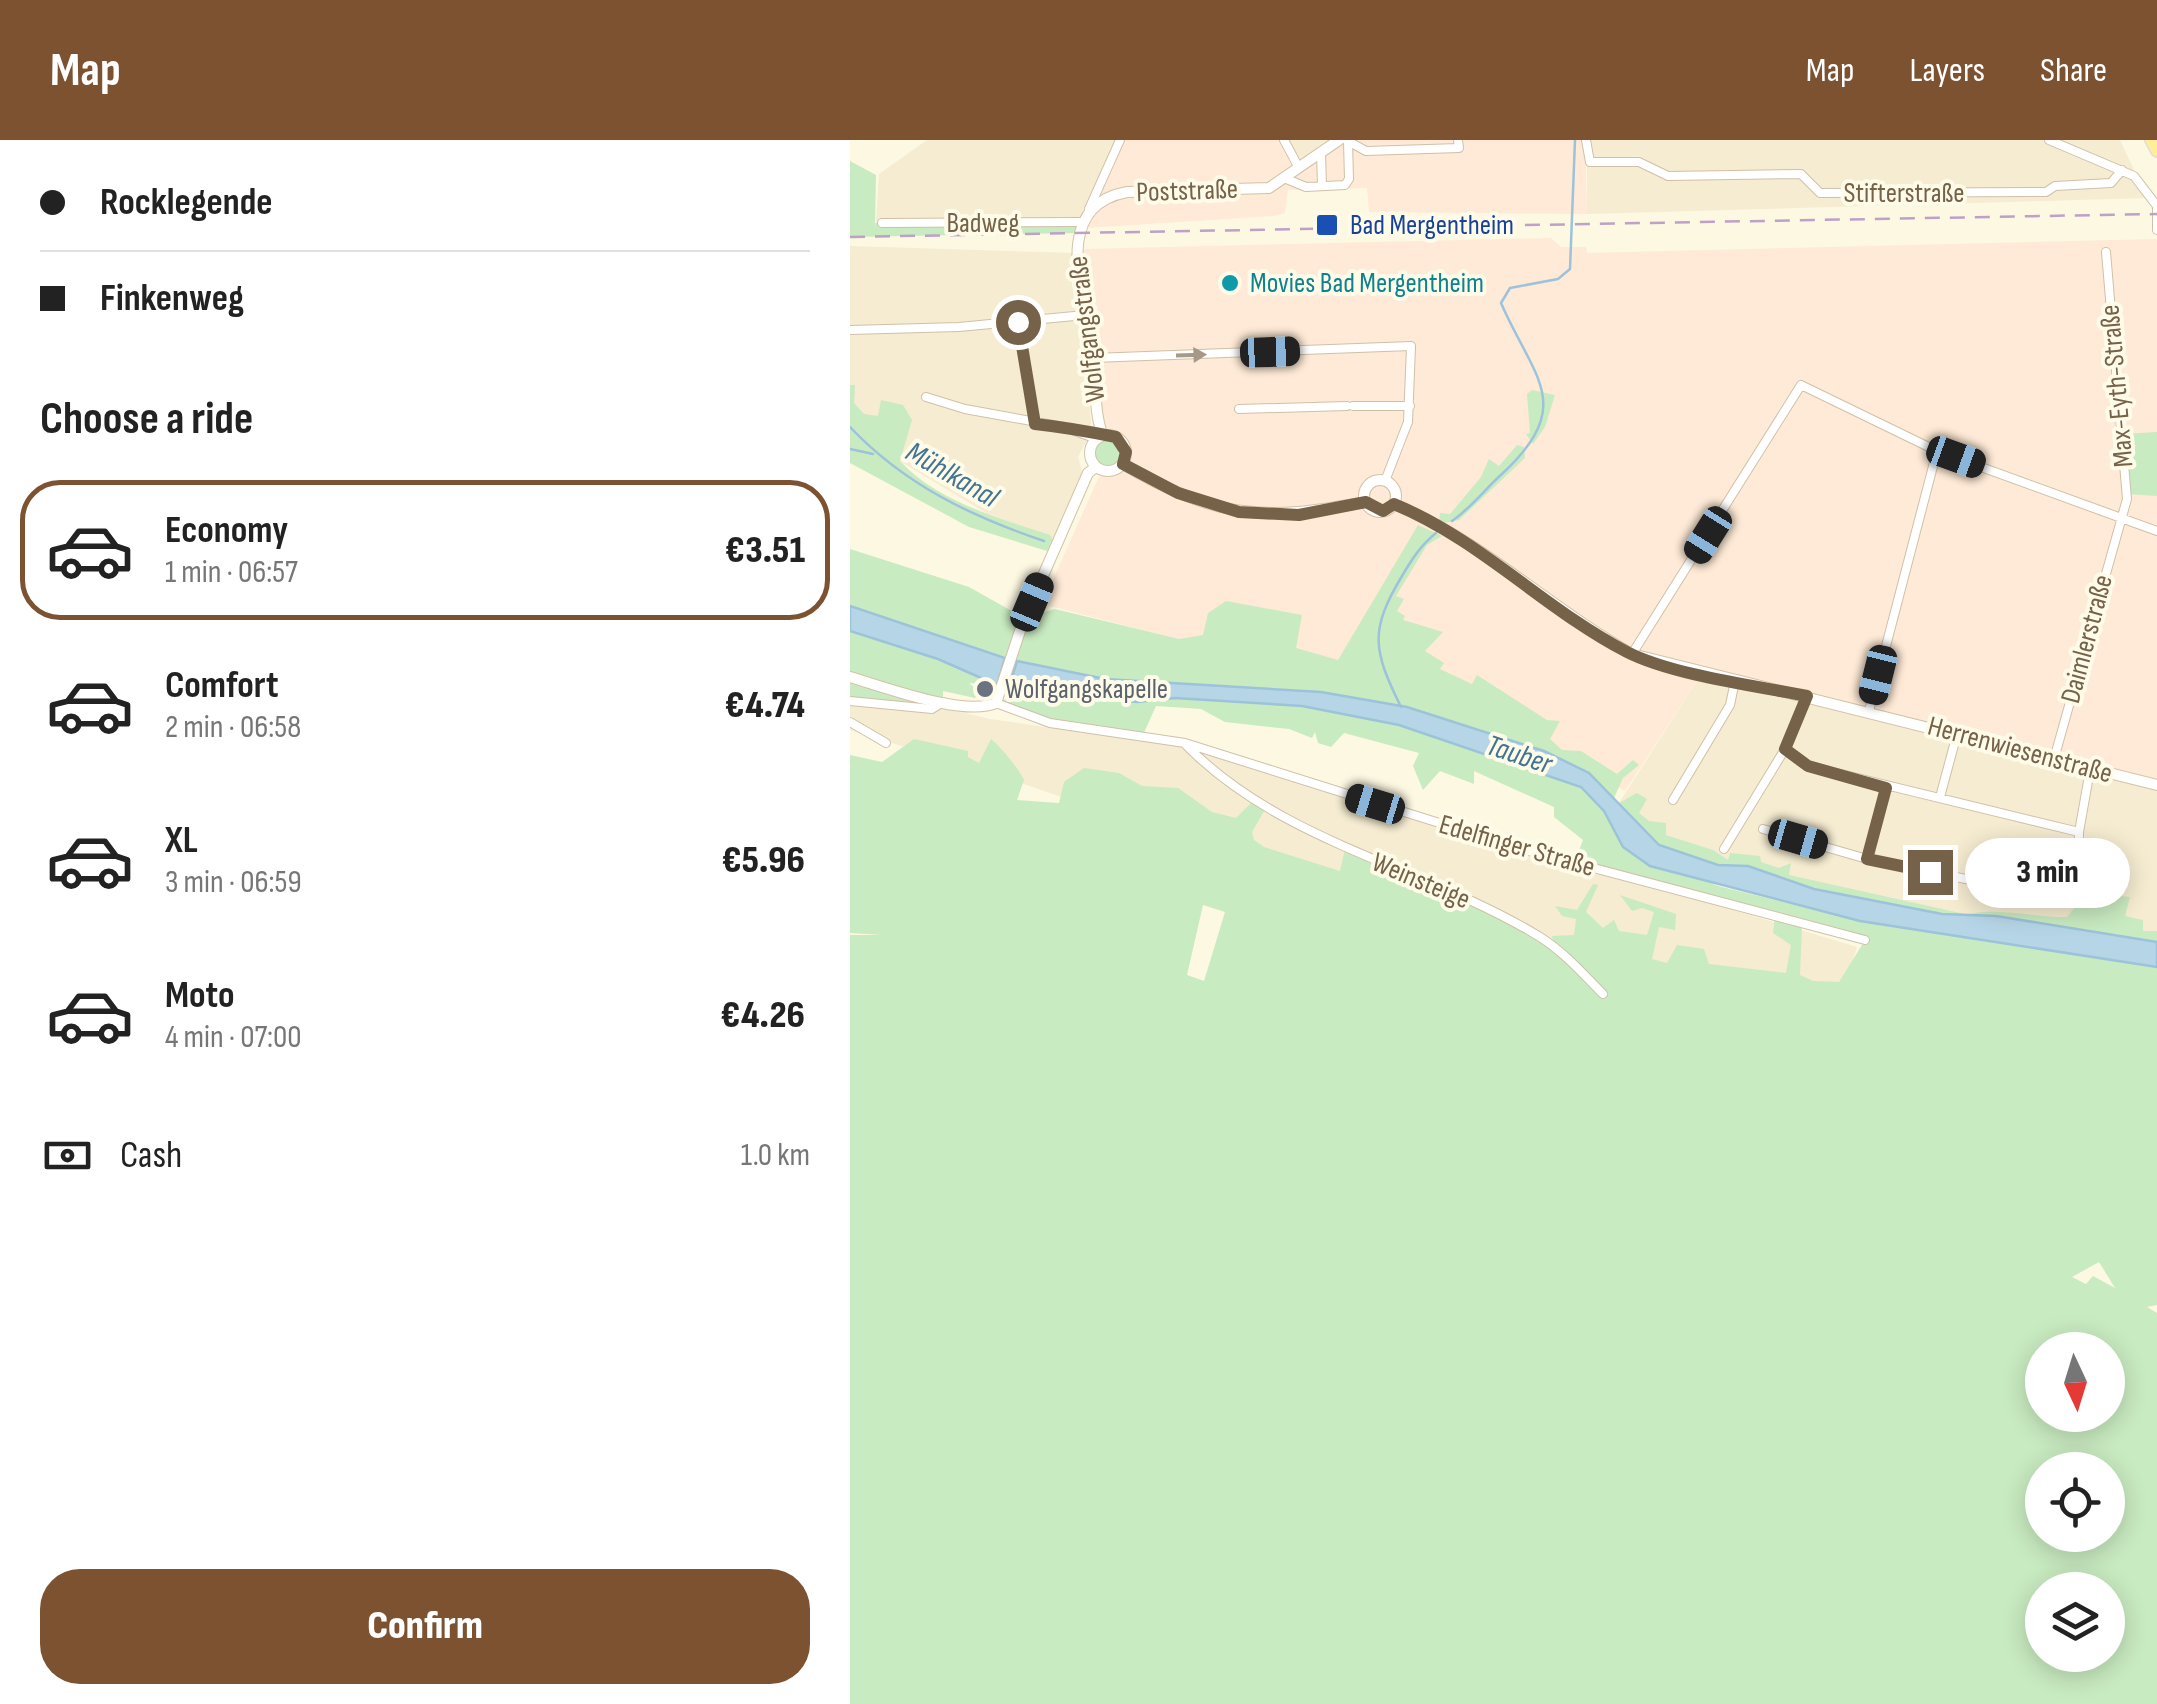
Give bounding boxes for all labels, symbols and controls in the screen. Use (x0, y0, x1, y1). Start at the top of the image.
text: Map (50, 42, 121, 99)
text: Map (1806, 49, 1854, 92)
text: Layers (1909, 49, 1985, 92)
text: Share (2040, 49, 2107, 92)
street label: Poststraße (1136, 173, 1238, 209)
street label: Stifterstraße (1844, 177, 1964, 210)
text: Rocklegende (100, 180, 273, 225)
street label: Badweg (946, 207, 1020, 240)
place label: Bad Mergentheim (1350, 209, 1514, 242)
marker: Bad Mergentheim (1314, 212, 1340, 238)
street label: Wolfgangstraße (1062, 254, 1112, 404)
place label: Movies Bad Mergentheim (1250, 267, 1484, 300)
marker: Movies Bad Mergentheim (1219, 272, 1241, 294)
text: Finkenweg (100, 276, 244, 321)
route start (996, 300, 1041, 345)
street label: Max-Eyth-Straße (2093, 303, 2141, 469)
car (1239, 336, 1301, 368)
one-way arrow (1175, 346, 1207, 362)
text: Choose a ride (40, 392, 253, 447)
car (1923, 433, 1989, 481)
water label: Mühlkanal (899, 434, 1006, 517)
car (1679, 502, 1737, 568)
icon: car (45, 505, 135, 595)
text: Economy (165, 508, 288, 553)
text: €3.51 (725, 528, 805, 573)
text: 1 min · 06:57 (165, 553, 298, 592)
car (1006, 569, 1058, 635)
street label: Daimlerstraße (2054, 571, 2120, 707)
car (1856, 642, 1900, 708)
icon: car (45, 660, 135, 750)
text: Comfort (165, 663, 279, 708)
place label: Wolfgangskapelle (1005, 673, 1168, 706)
marker: Wolfgangskapelle (974, 678, 996, 700)
text: €4.74 (725, 683, 805, 728)
text: 2 min · 06:58 (165, 708, 301, 747)
street label: Herrenwiesenstraße (1924, 710, 2116, 790)
water label: Tauber (1482, 728, 1558, 783)
car (1342, 781, 1408, 827)
street label: Edelfinger Straße (1435, 808, 1599, 884)
icon: car (45, 815, 135, 905)
car (1765, 816, 1831, 862)
text: XL (165, 818, 198, 863)
callout: 3 min (1965, 837, 2130, 907)
text: €5.96 (722, 838, 805, 883)
street label: Weinsteige (1367, 846, 1475, 916)
route end (1908, 850, 1953, 895)
text: 3 min (2016, 853, 2079, 892)
text: 3 min · 06:59 (165, 863, 302, 902)
icon: car (45, 970, 135, 1060)
text: Moto (165, 973, 235, 1018)
text: €4.26 (720, 993, 805, 1038)
text: 4 min · 07:00 (165, 1018, 302, 1057)
icon: cash (40, 1128, 95, 1183)
text: Cash (120, 1133, 182, 1178)
text: 1.0 km (741, 1136, 810, 1175)
north arrow (2025, 1332, 2125, 1432)
map controls (2025, 1332, 2125, 1672)
button: locate (2025, 1452, 2125, 1552)
button: Confirm (40, 1569, 810, 1684)
button: layers (2025, 1572, 2125, 1672)

